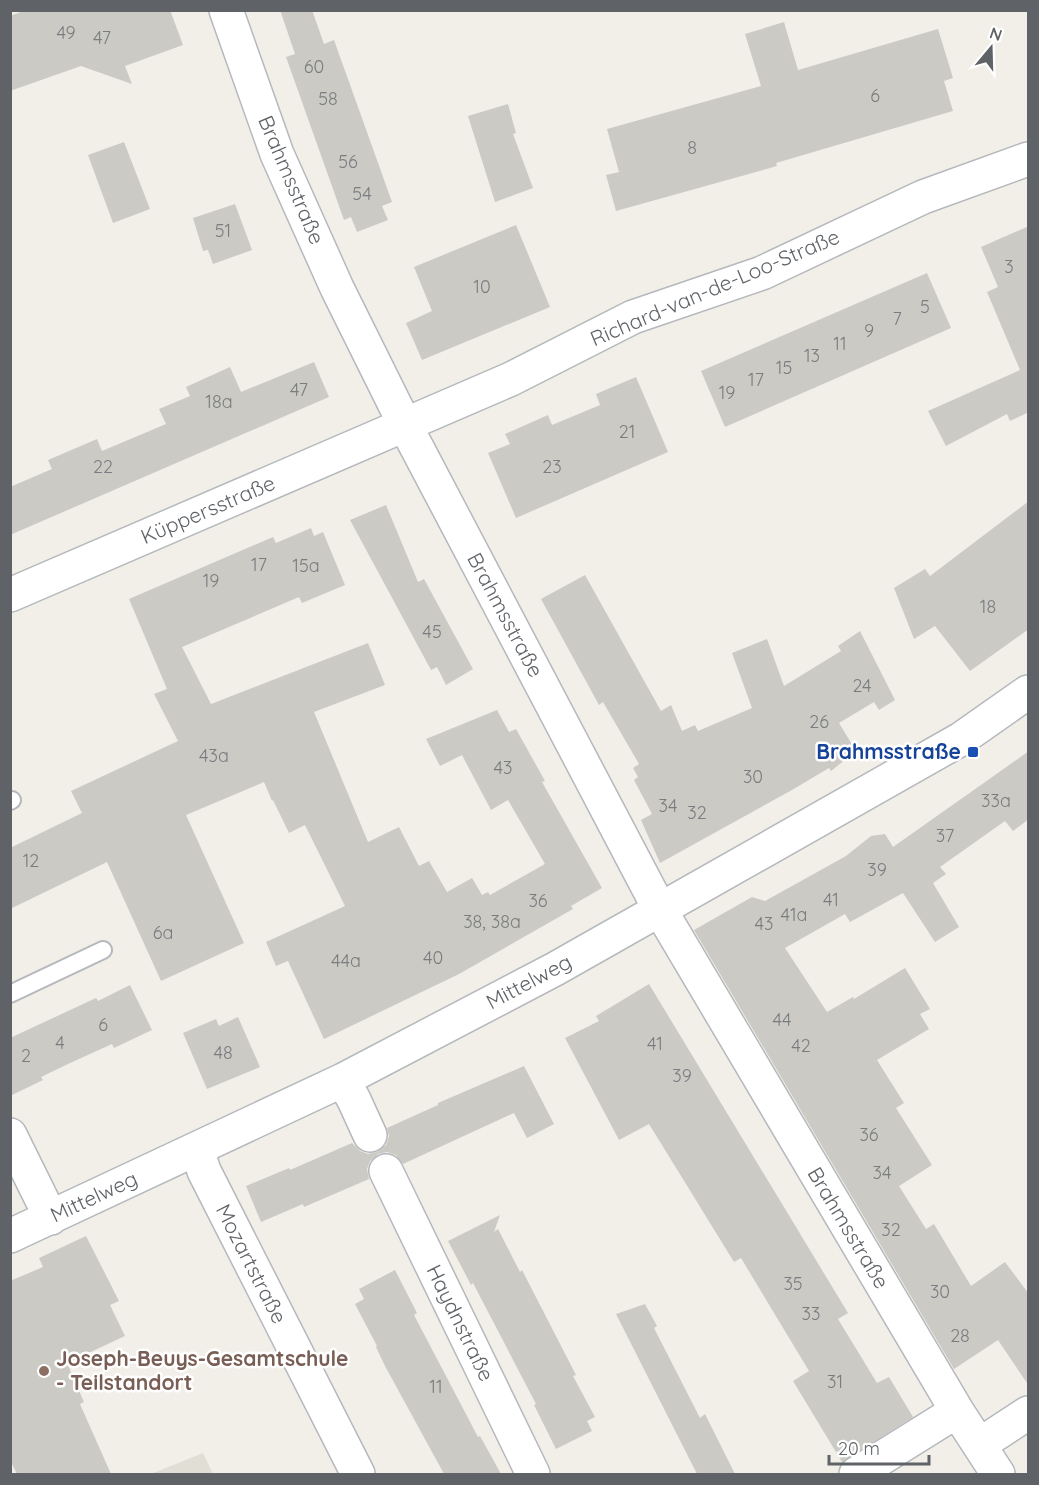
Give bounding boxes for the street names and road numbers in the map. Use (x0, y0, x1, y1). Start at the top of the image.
street label: Brahmsstraße (253, 111, 331, 248)
street label: Richard-van-de-Loo-Straße (586, 223, 843, 351)
street label: Küppersstraße (137, 469, 279, 549)
street label: Brahmsstraße (462, 548, 550, 681)
street label: Mittelweg (481, 948, 576, 1014)
street label: Brahmsstraße (802, 1162, 895, 1293)
street label: Mittelweg (46, 1165, 141, 1228)
street label: Mozartstraße (211, 1200, 293, 1328)
street label: Haydnstraße (421, 1260, 500, 1385)

